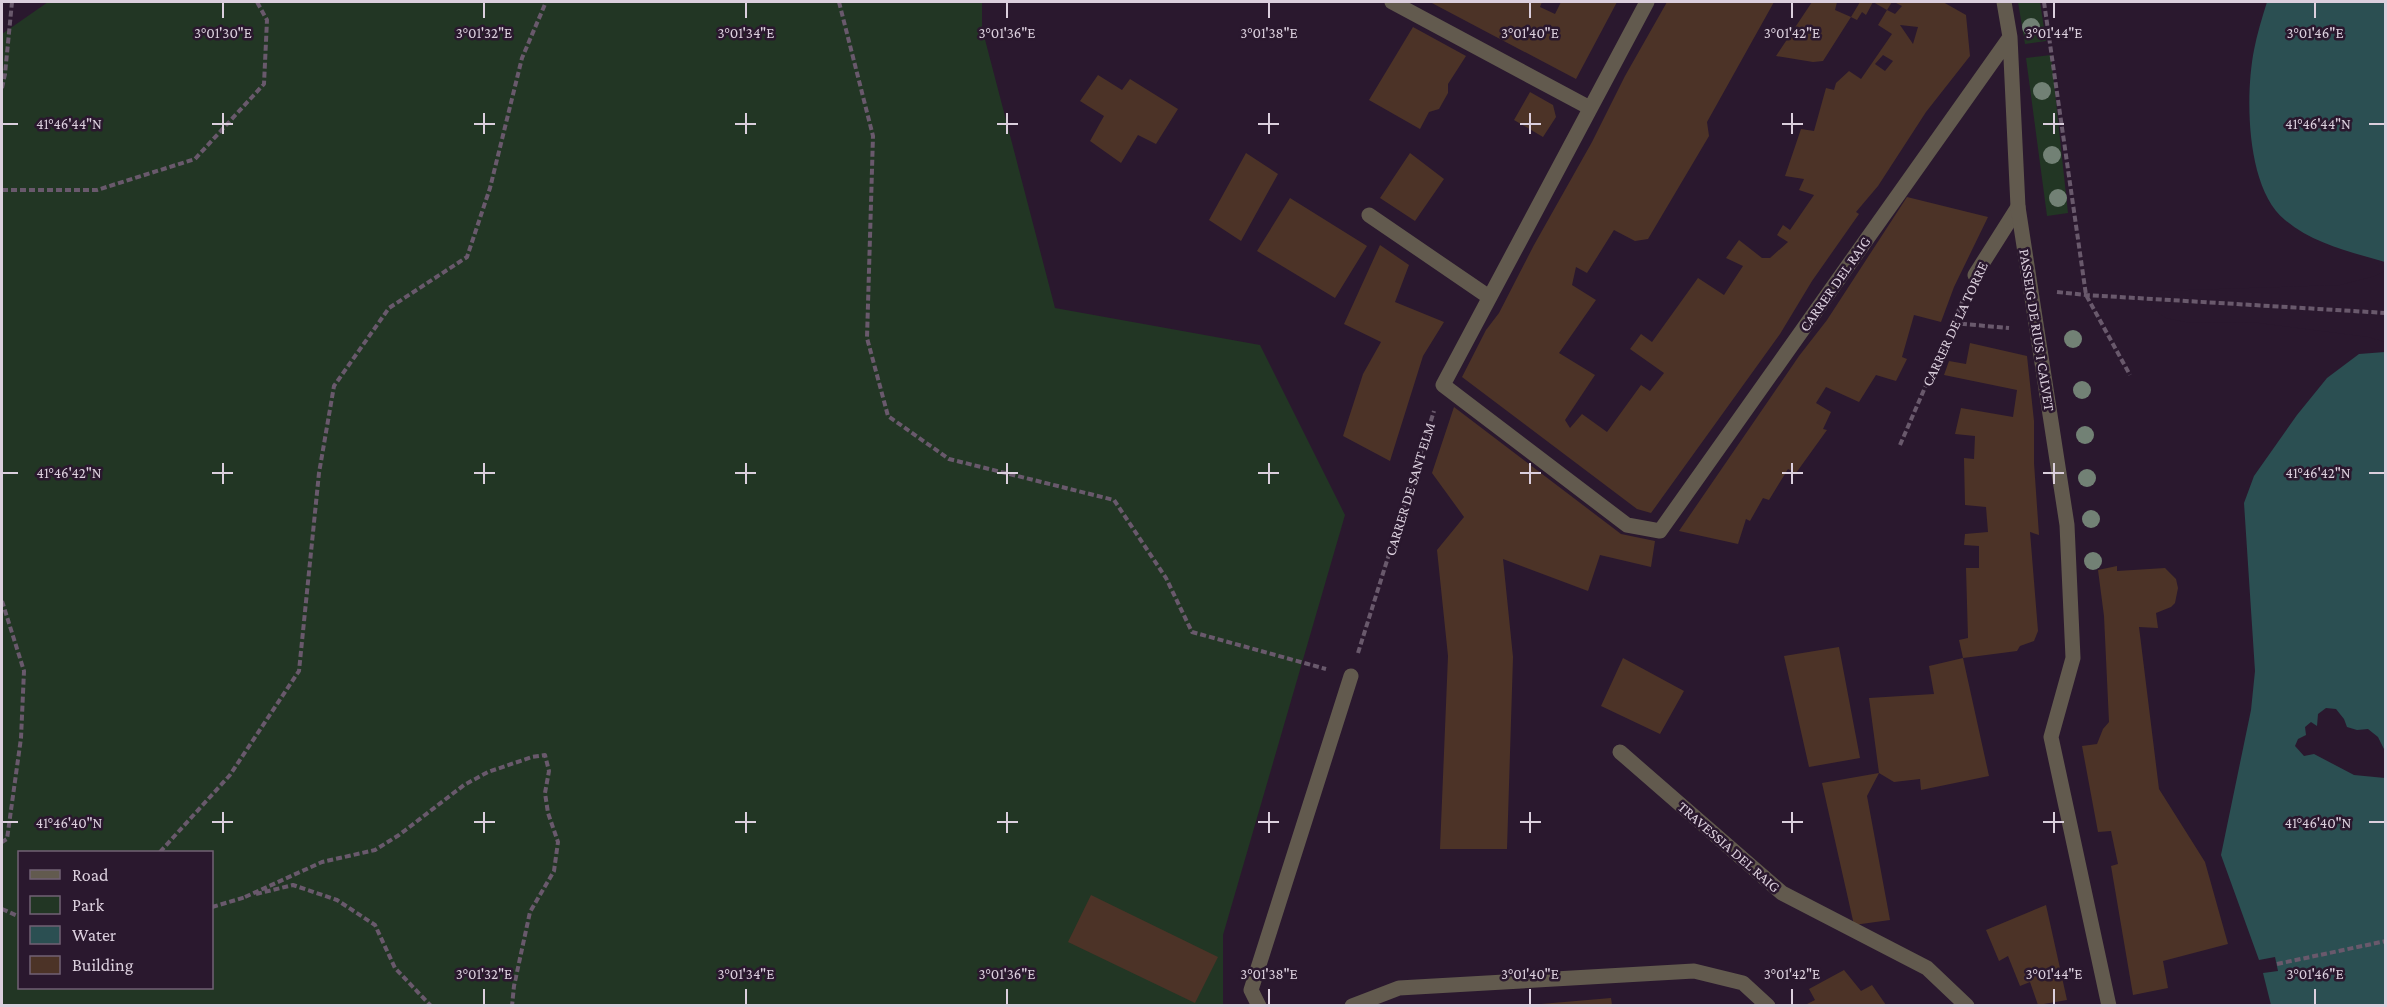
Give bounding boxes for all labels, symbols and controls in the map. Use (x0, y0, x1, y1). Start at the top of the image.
text: 3°01'30"E (194, 25, 252, 41)
text: 3°01'32"E (456, 25, 512, 41)
text: 3°01'34"E (718, 25, 774, 41)
text: 3°01'36"E (978, 25, 1036, 41)
text: 3°01'38"E (1240, 25, 1298, 41)
text: 3°01'40"E (1501, 25, 1559, 41)
text: 3°01'42"E (1764, 25, 1820, 41)
text: 3°01'44"E (2026, 25, 2082, 41)
text: 3°01'46"E (2286, 25, 2344, 41)
text: 41°46'44"N (36, 116, 102, 132)
text: 41°46'44"N (2285, 116, 2351, 132)
street label: CARRER DEL RAIG (1796, 234, 1874, 334)
street label: PASSEIG DE RIUS I CALVET (2016, 248, 2058, 412)
street label: CARRER DE LA TORRE (1919, 259, 1991, 389)
street label: CARRER DE SANT ELM (1382, 420, 1438, 558)
text: 41°46'42"N (36, 465, 102, 481)
text: 41°46'42"N (2285, 465, 2351, 481)
street label: TRAVESSIA DEL RAIG (1675, 798, 1783, 896)
text: 41°46'40"N (36, 815, 103, 831)
text: 41°46'40"N (2285, 815, 2352, 831)
legend (18, 851, 213, 989)
text: Road (72, 865, 109, 885)
text: Park (72, 895, 104, 915)
text: Water (72, 925, 117, 945)
text: Building (72, 955, 134, 975)
text: 3°01'32"E (456, 966, 512, 982)
text: 3°01'34"E (718, 966, 774, 982)
text: 3°01'36"E (978, 966, 1036, 982)
text: 3°01'38"E (1240, 966, 1298, 982)
text: 3°01'40"E (1501, 966, 1559, 982)
text: 3°01'42"E (1764, 966, 1820, 982)
text: 3°01'44"E (2026, 966, 2082, 982)
text: 3°01'46"E (2286, 966, 2344, 982)

